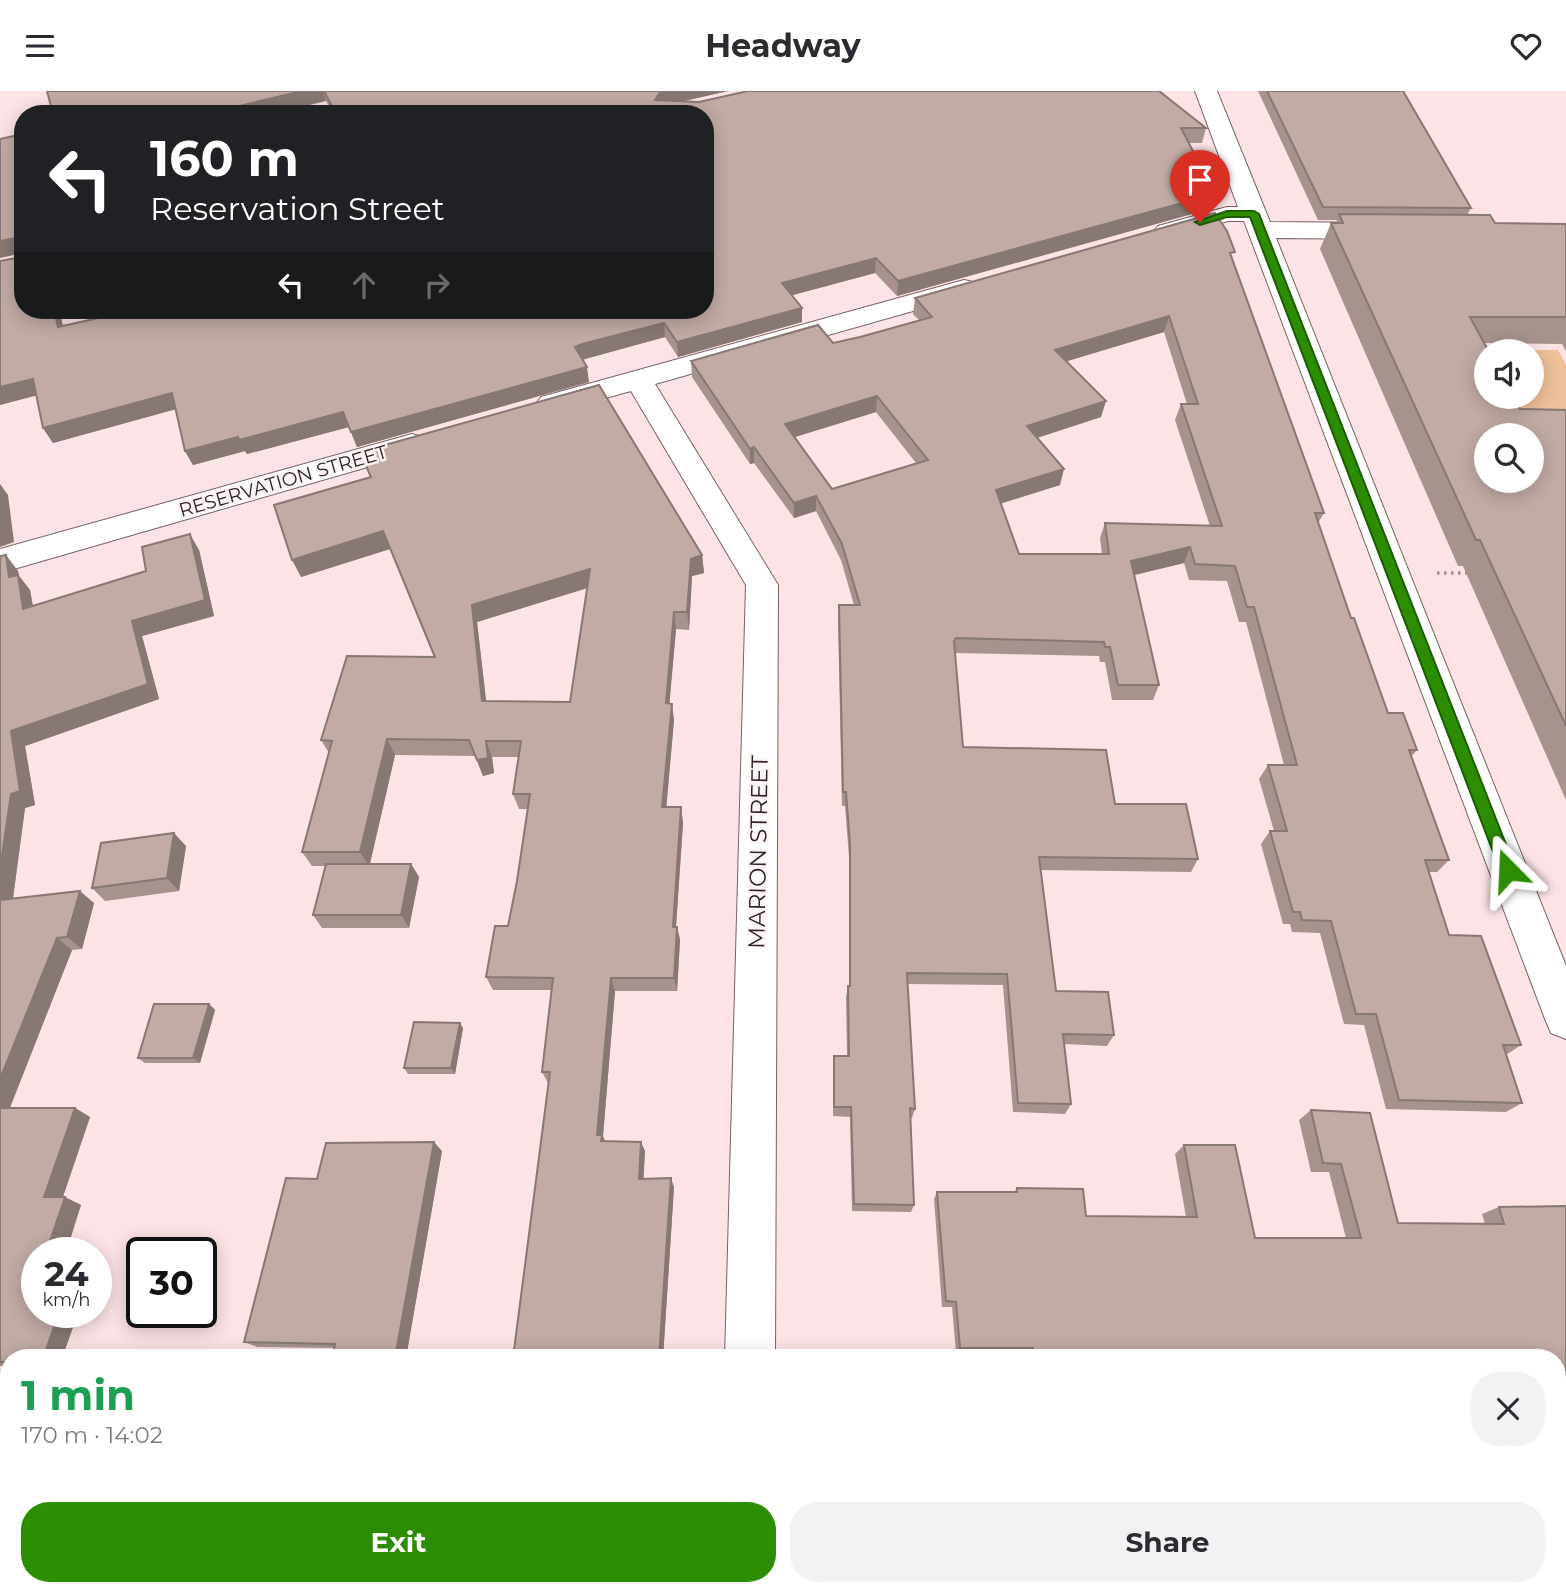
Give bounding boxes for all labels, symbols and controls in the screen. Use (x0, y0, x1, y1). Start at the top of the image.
text: Headway (705, 26, 861, 65)
icon: menu (21, 27, 59, 65)
icon: heart (1507, 27, 1545, 65)
text: 160 m (150, 129, 299, 188)
icon: left (35, 133, 126, 224)
pin (1170, 150, 1230, 222)
icon: arrive (1181, 161, 1219, 199)
text: Reservation Street (150, 189, 445, 228)
icon: left (272, 266, 310, 304)
icon: ahead (345, 266, 383, 304)
icon: right (418, 266, 456, 304)
map controls (1474, 339, 1544, 493)
button: sound (1474, 339, 1544, 409)
button: search (1474, 423, 1544, 493)
street label: RESERVATION STREET (176, 440, 390, 522)
street label: MARION STREET (742, 754, 774, 949)
position arrow (1471, 833, 1545, 907)
speed limit sign: 30 (126, 1237, 217, 1328)
text: 24 (44, 1252, 89, 1295)
text: km/h (42, 1289, 91, 1311)
text: 1 min (21, 1369, 135, 1421)
button: close (1471, 1372, 1545, 1446)
text: 170 m · 14:02 (21, 1421, 163, 1449)
button: Exit (21, 1502, 776, 1582)
button: Share (790, 1502, 1545, 1582)

